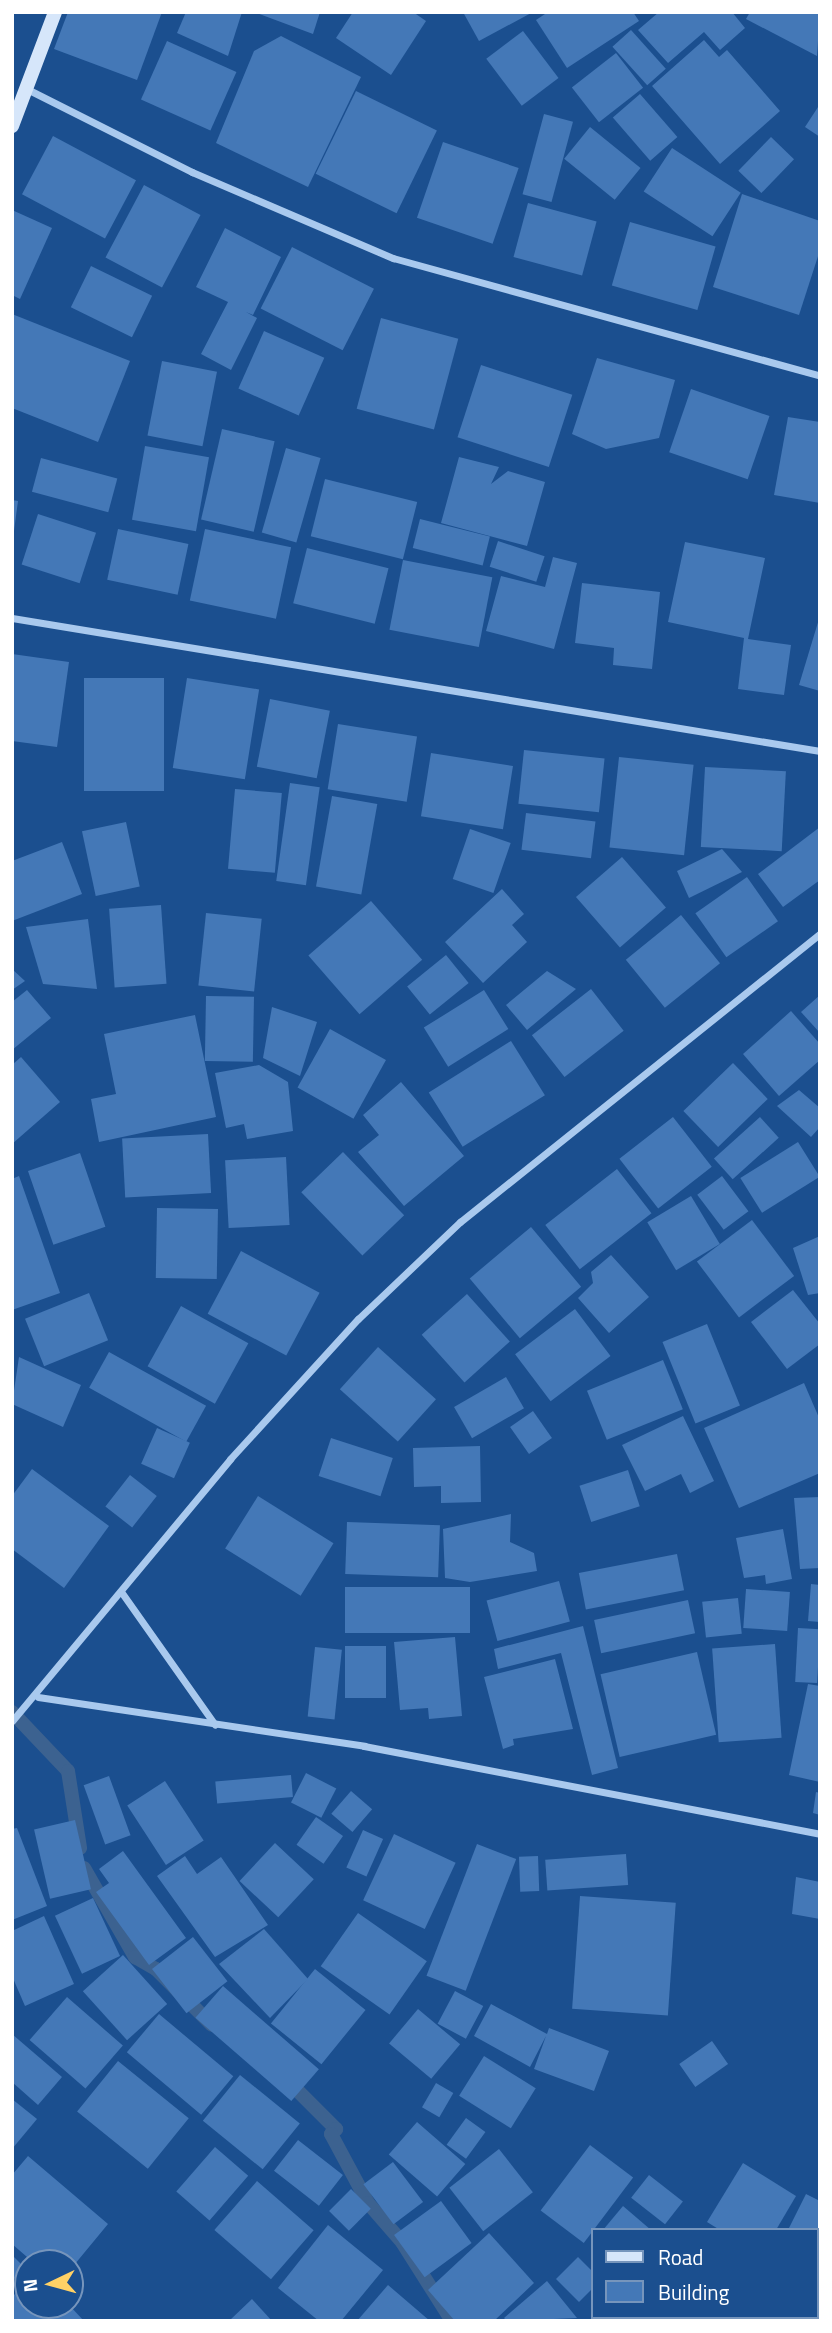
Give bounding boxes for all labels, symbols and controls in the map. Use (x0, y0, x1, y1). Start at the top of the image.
legend (590, 2228, 818, 2319)
text: Road (658, 2241, 703, 2273)
north arrow (14, 2249, 84, 2319)
text: Building (658, 2276, 729, 2308)
text: N (15, 2278, 45, 2294)

